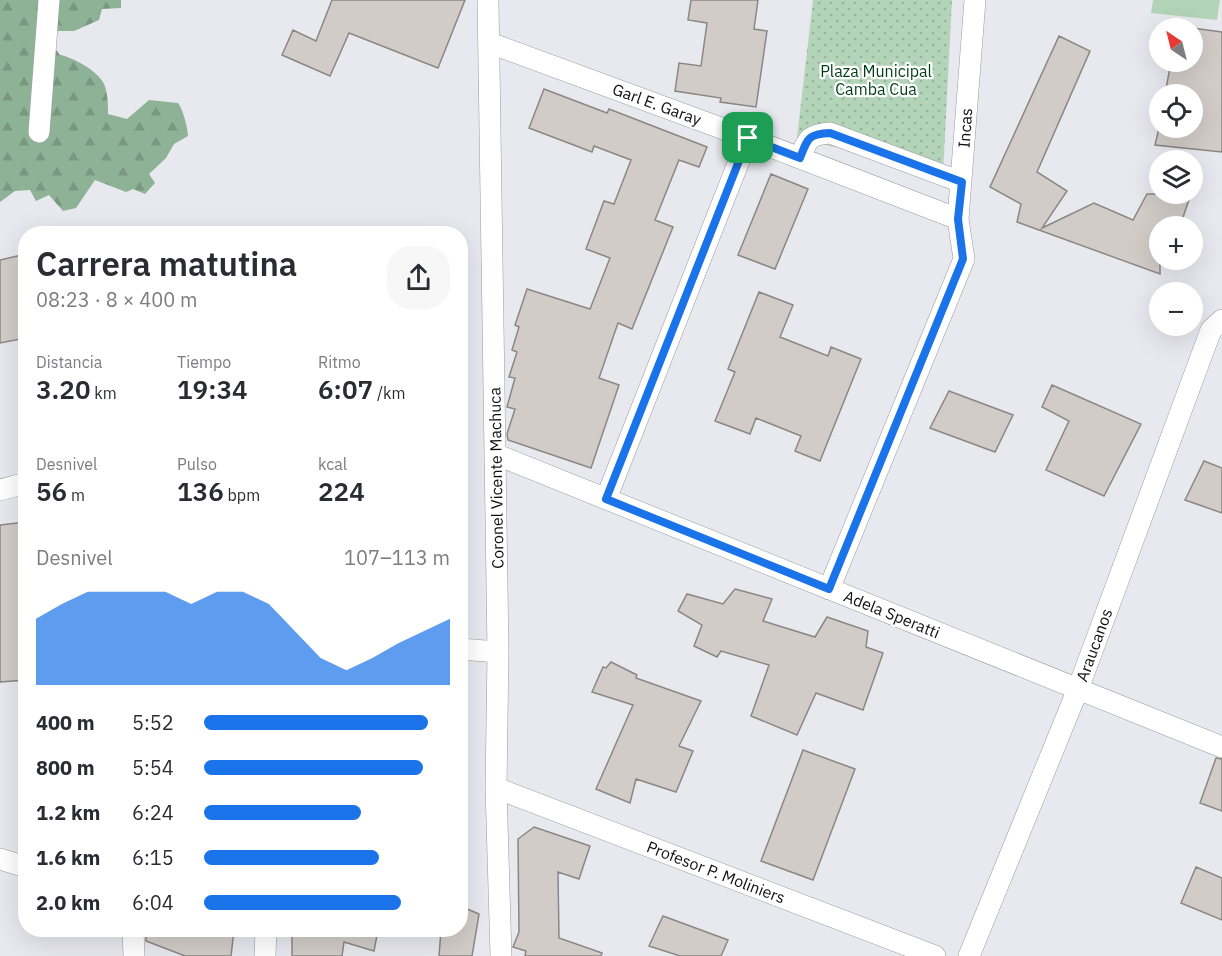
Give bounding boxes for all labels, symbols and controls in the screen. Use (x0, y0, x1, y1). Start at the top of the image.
north arrow (1149, 18, 1203, 72)
map controls (1149, 18, 1203, 336)
park label: Plaza Municipal Camba Cua (820, 61, 932, 99)
street label: Garl E. Garay (610, 79, 704, 129)
button: locate (1149, 84, 1203, 138)
street label: Incas (954, 107, 976, 149)
pin (722, 112, 773, 163)
icon: arrive (731, 121, 764, 154)
button: layers (1149, 150, 1203, 204)
button: + (1149, 216, 1203, 270)
text: Carrera matutina (36, 242, 297, 285)
button: share (387, 246, 450, 309)
button: − (1149, 282, 1203, 336)
text: 08:23 · 8 × 400 m (36, 286, 197, 313)
text: Distancia (36, 352, 102, 372)
text: Tiempo (177, 352, 231, 372)
text: Ritmo (318, 352, 361, 372)
text: 3.20 (36, 372, 91, 406)
text: 19:34 (177, 372, 248, 406)
text: 6:07 (318, 372, 373, 406)
text: km (91, 383, 117, 403)
text: /km (373, 383, 405, 403)
street label: Coronel Vicente Machuca (484, 387, 508, 569)
text: Desnivel (36, 454, 97, 474)
text: Pulso (177, 454, 217, 474)
text: kcal (318, 454, 347, 474)
text: 56 (36, 474, 67, 508)
text: 136 (177, 474, 224, 508)
text: 224 (318, 474, 365, 508)
text: m (67, 485, 85, 505)
text: bpm (224, 485, 260, 505)
text: Desnivel (36, 544, 113, 571)
text: 107–113 m (344, 544, 450, 571)
street label: Adela Speratti (841, 586, 943, 642)
street label: Araucanos (1072, 606, 1116, 684)
text: 400 m (36, 709, 95, 736)
text: 5:52 (132, 709, 174, 736)
text: 800 m (36, 754, 95, 781)
text: 5:54 (132, 754, 174, 781)
text: 1.2 km (36, 799, 100, 826)
text: 6:24 (132, 799, 174, 826)
street label: Profesor P. Moliniers (644, 836, 788, 908)
text: 1.6 km (36, 844, 100, 871)
text: 6:15 (132, 844, 174, 871)
text: 2.0 km (36, 889, 100, 916)
text: 6:04 (132, 889, 174, 916)

